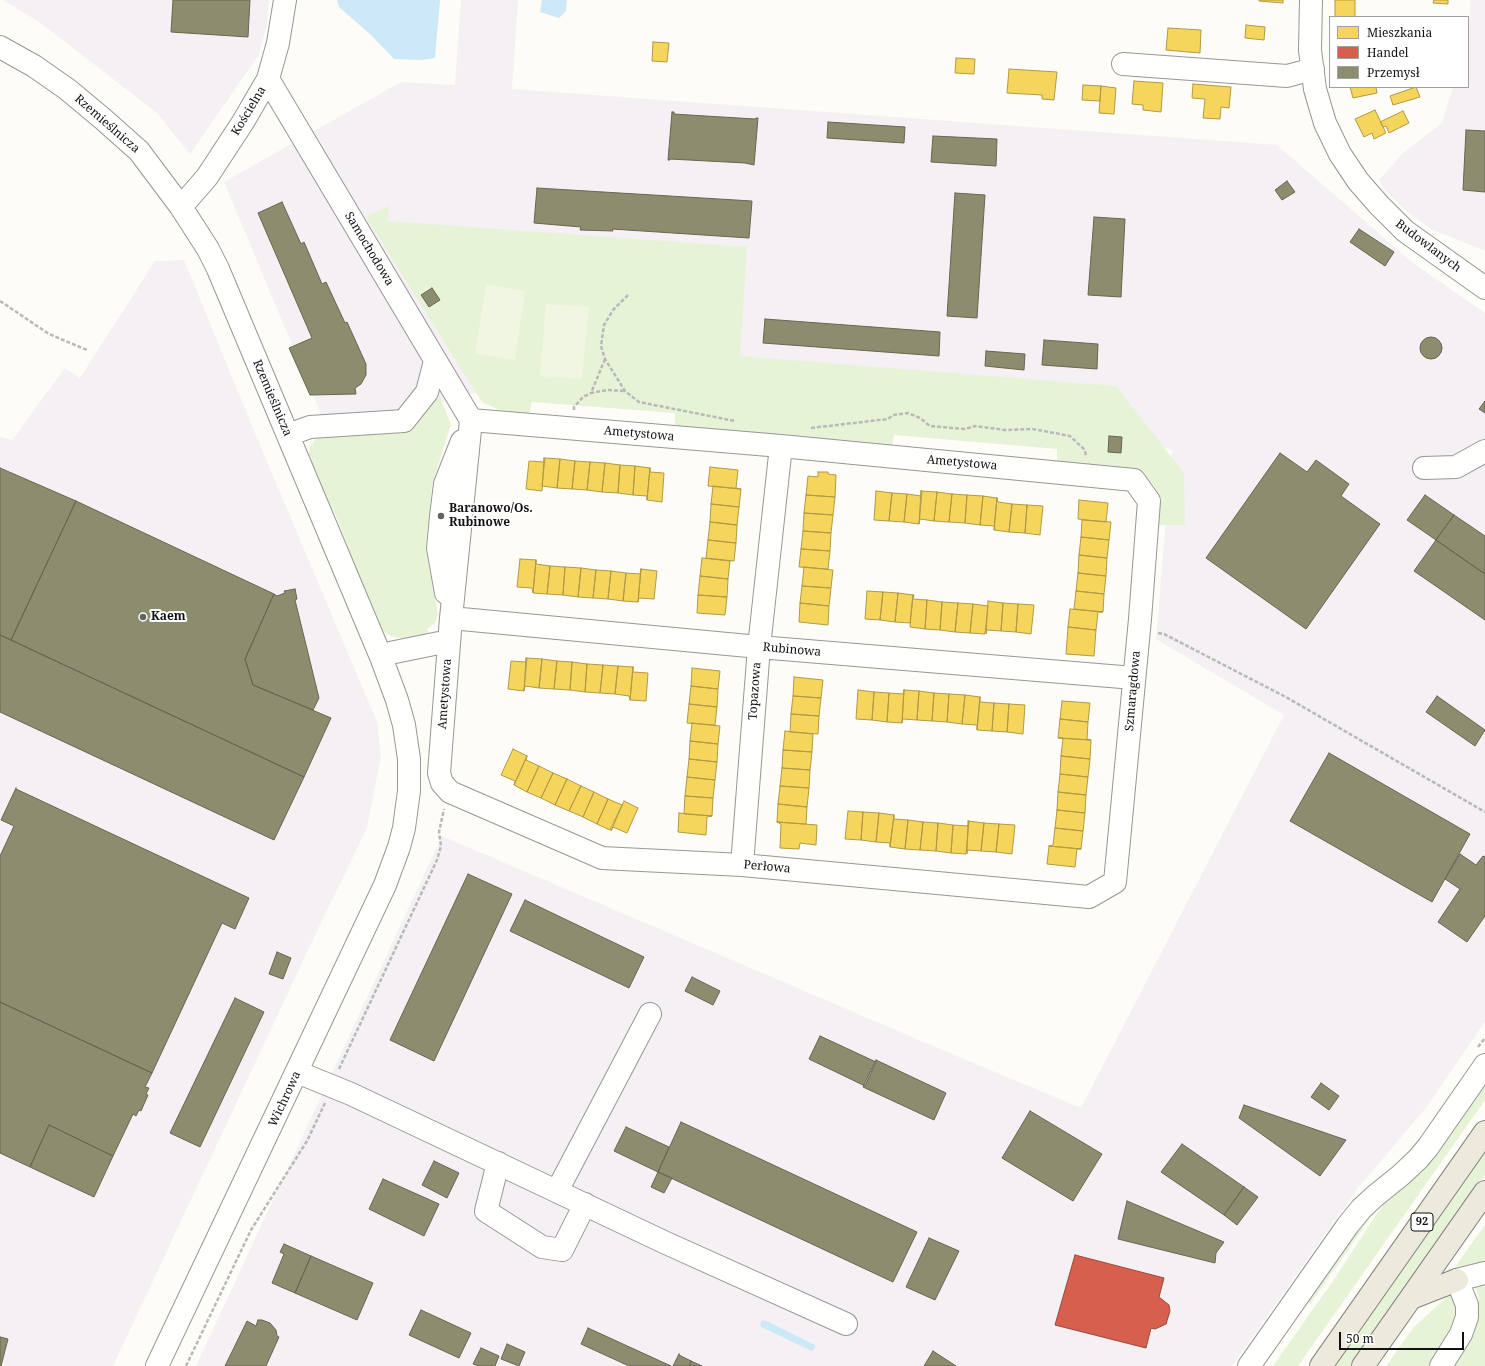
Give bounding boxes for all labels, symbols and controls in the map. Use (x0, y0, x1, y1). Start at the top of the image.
legend (1329, 16, 1469, 88)
text: Mieszkania (1367, 24, 1432, 41)
text: Handel (1367, 44, 1409, 61)
text: Przemysł (1367, 64, 1420, 81)
street label: Kościelna (229, 84, 269, 138)
street label: Rzemieślnicza (72, 92, 142, 156)
street label: Samochodowa (341, 210, 397, 288)
street label: Budowlanych (1392, 217, 1464, 275)
street label: Rzemieślnicza (249, 358, 295, 438)
street label: Ametystowa (603, 424, 675, 444)
street label: Ametystowa (926, 453, 998, 473)
place label: Baranowo/Os. Rubinowe (449, 502, 533, 530)
marker: Baranowo/Os. Rubinowe (436, 511, 446, 521)
place label: Kaem (151, 610, 186, 624)
marker: Kaem (138, 612, 148, 622)
street label: Rubinowa (762, 640, 822, 660)
street label: Szmaragdowa (1122, 650, 1144, 732)
street label: Ametystowa (435, 658, 455, 730)
street label: Topazowa (746, 662, 764, 720)
street label: Perłowa (743, 858, 791, 876)
street label: Wichrowa (266, 1069, 304, 1129)
road number: 92 (1411, 1213, 1433, 1231)
scale bar (1341, 1324, 1466, 1350)
text: 50 m (1346, 1330, 1374, 1347)

